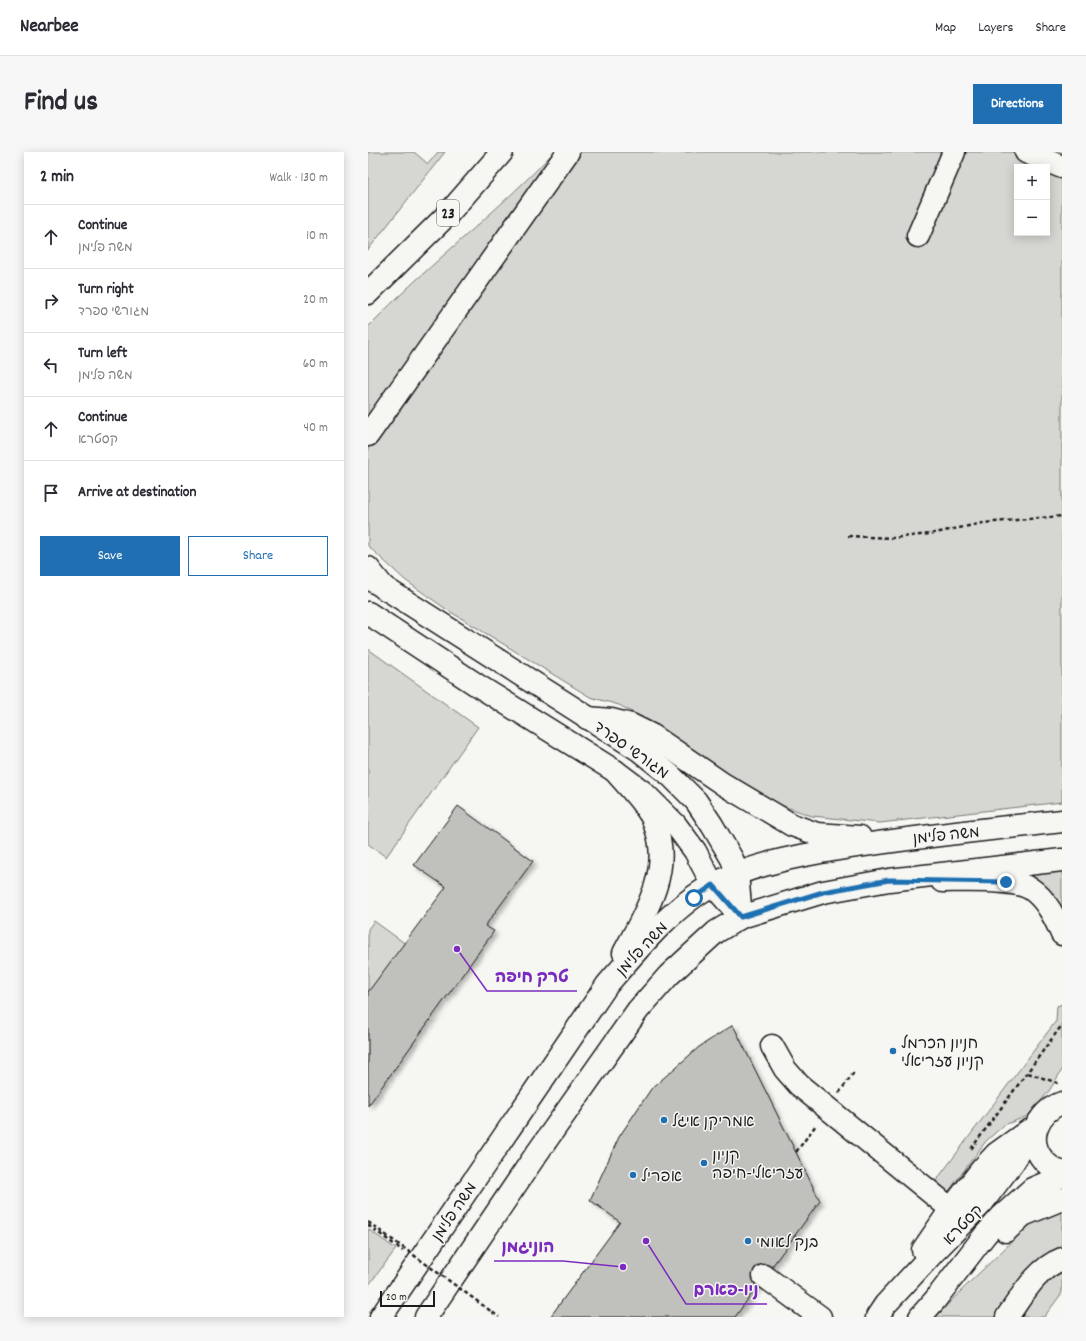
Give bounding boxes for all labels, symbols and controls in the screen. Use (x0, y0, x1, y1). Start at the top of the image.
text: Nearbee (20, 14, 79, 41)
text: Map (935, 18, 956, 38)
text: Layers (978, 18, 1013, 38)
text: Share (1035, 18, 1066, 38)
text: Find us (24, 84, 98, 124)
button: Directions (973, 84, 1062, 124)
map controls (1014, 164, 1050, 236)
button: + (1014, 164, 1050, 200)
text: 2 min (40, 166, 74, 190)
text: Walk · 130 m (269, 169, 328, 188)
road number: 23 (437, 200, 459, 226)
button: − (1014, 200, 1050, 236)
text: Continue (78, 215, 127, 237)
icon: ahead (40, 226, 62, 248)
text: 10 m (306, 227, 328, 246)
text: משה פלימן (78, 239, 133, 258)
text: Turn right (78, 279, 134, 301)
icon: right (40, 290, 62, 312)
text: 20 m (303, 291, 328, 310)
text: מגורשי ספרד (78, 303, 149, 322)
text: Turn left (78, 343, 127, 365)
icon: left (40, 354, 62, 376)
text: 60 m (303, 355, 328, 374)
text: משה פלימן (78, 367, 133, 386)
text: Continue (78, 407, 127, 429)
icon: ahead (40, 418, 62, 440)
text: 40 m (304, 419, 328, 438)
text: קסטרא (78, 431, 118, 450)
icon: arrive (40, 482, 62, 504)
text: Arrive at destination (78, 482, 196, 504)
button: Save (40, 536, 180, 576)
button: Share (188, 536, 328, 576)
street label: מגורשי ספרד (588, 717, 673, 786)
street label: משה פלימן (912, 822, 981, 851)
route end (997, 873, 1015, 891)
route start (685, 889, 703, 907)
street label: משה פלימן (612, 917, 674, 982)
callout: טרק חיפה (487, 962, 577, 991)
text: טרק חיפה (495, 967, 569, 991)
place label: חניון הכרמל קניון עזריאלי (901, 1033, 984, 1074)
marker: חניון הכרמל קניון עזריאלי (888, 1046, 898, 1056)
place label: אמריקן איגל (672, 1111, 754, 1134)
marker: אמריקן איגל (659, 1115, 669, 1125)
place label: קניון עזריאלי-חיפה (712, 1145, 804, 1186)
marker: קניון עזריאלי-חיפה (699, 1158, 709, 1168)
place label: אפריל (641, 1166, 682, 1189)
marker: אפריל (628, 1170, 638, 1180)
street label: משה פלימן (427, 1178, 483, 1247)
street label: קסטרא (939, 1200, 989, 1251)
callout: הוניגמן (494, 1232, 563, 1261)
place label: בנק לאומי (756, 1232, 818, 1255)
marker: בנק לאומי (743, 1236, 753, 1246)
text: הוניגמן (502, 1237, 554, 1261)
callout: ניו-פארם (686, 1275, 767, 1304)
text: ניו-פארם (693, 1280, 759, 1304)
scale bar (380, 1289, 435, 1308)
text: 20 m (386, 1290, 407, 1306)

